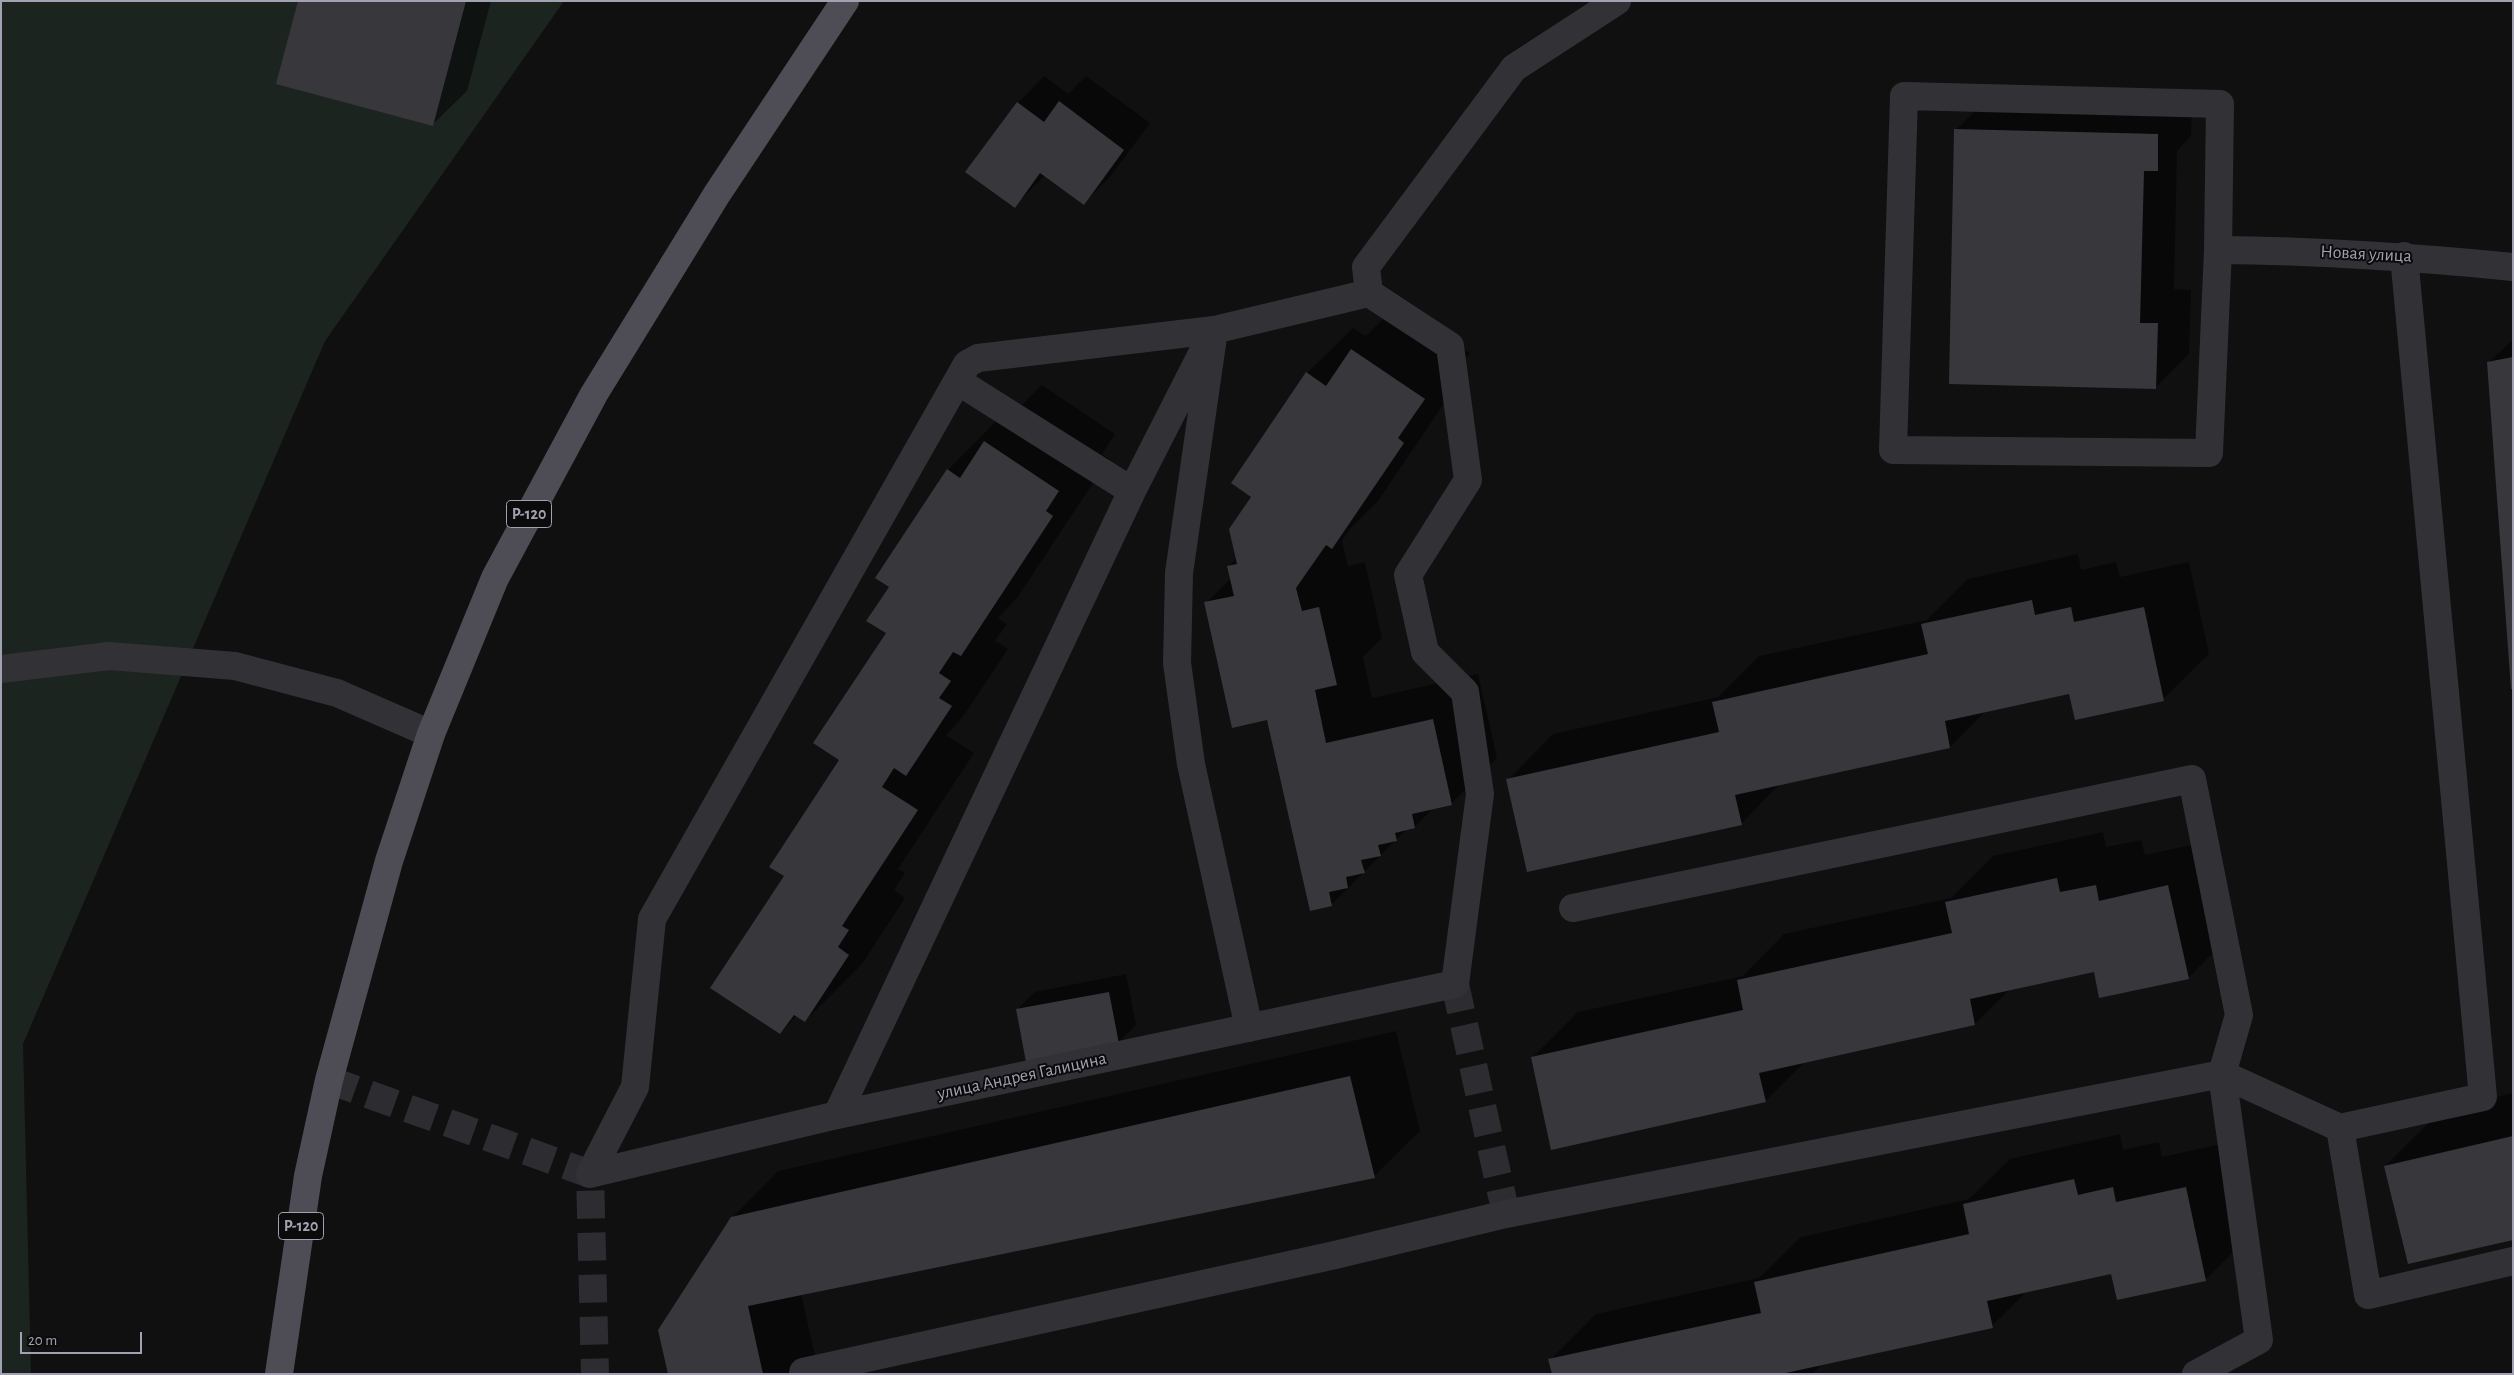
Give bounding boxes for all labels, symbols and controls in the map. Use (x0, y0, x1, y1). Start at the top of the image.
street label: Новая улица (2320, 241, 2412, 267)
road number: Р-120 (506, 500, 552, 528)
street label: улица Андрея Галицина (935, 1048, 1109, 1104)
road number: Р-120 (278, 1212, 324, 1240)
scale bar (22, 1322, 145, 1354)
text: 20 m (28, 1333, 57, 1348)

